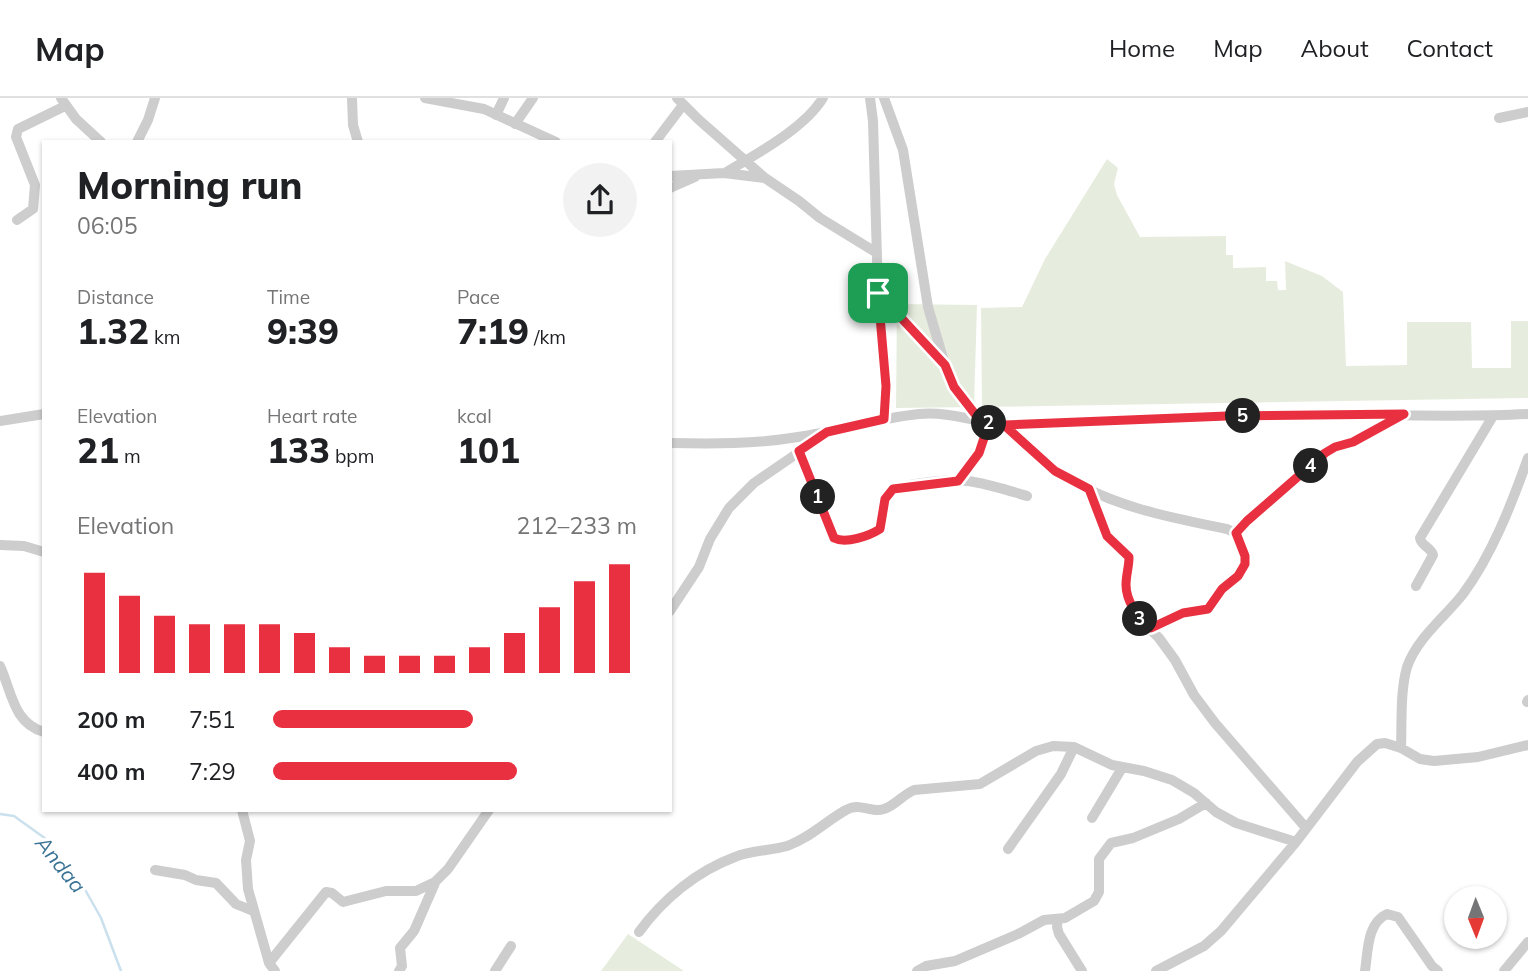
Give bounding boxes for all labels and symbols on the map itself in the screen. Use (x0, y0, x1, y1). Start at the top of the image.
pin (848, 263, 908, 323)
pin: 5 (1226, 398, 1260, 434)
pin: 2 (972, 406, 1006, 440)
pin: 4 (1294, 448, 1328, 484)
pin: 1 (800, 480, 836, 514)
pin: 3 (1122, 602, 1158, 636)
water label: Andaa (30, 830, 92, 898)
north arrow (1444, 886, 1507, 948)

